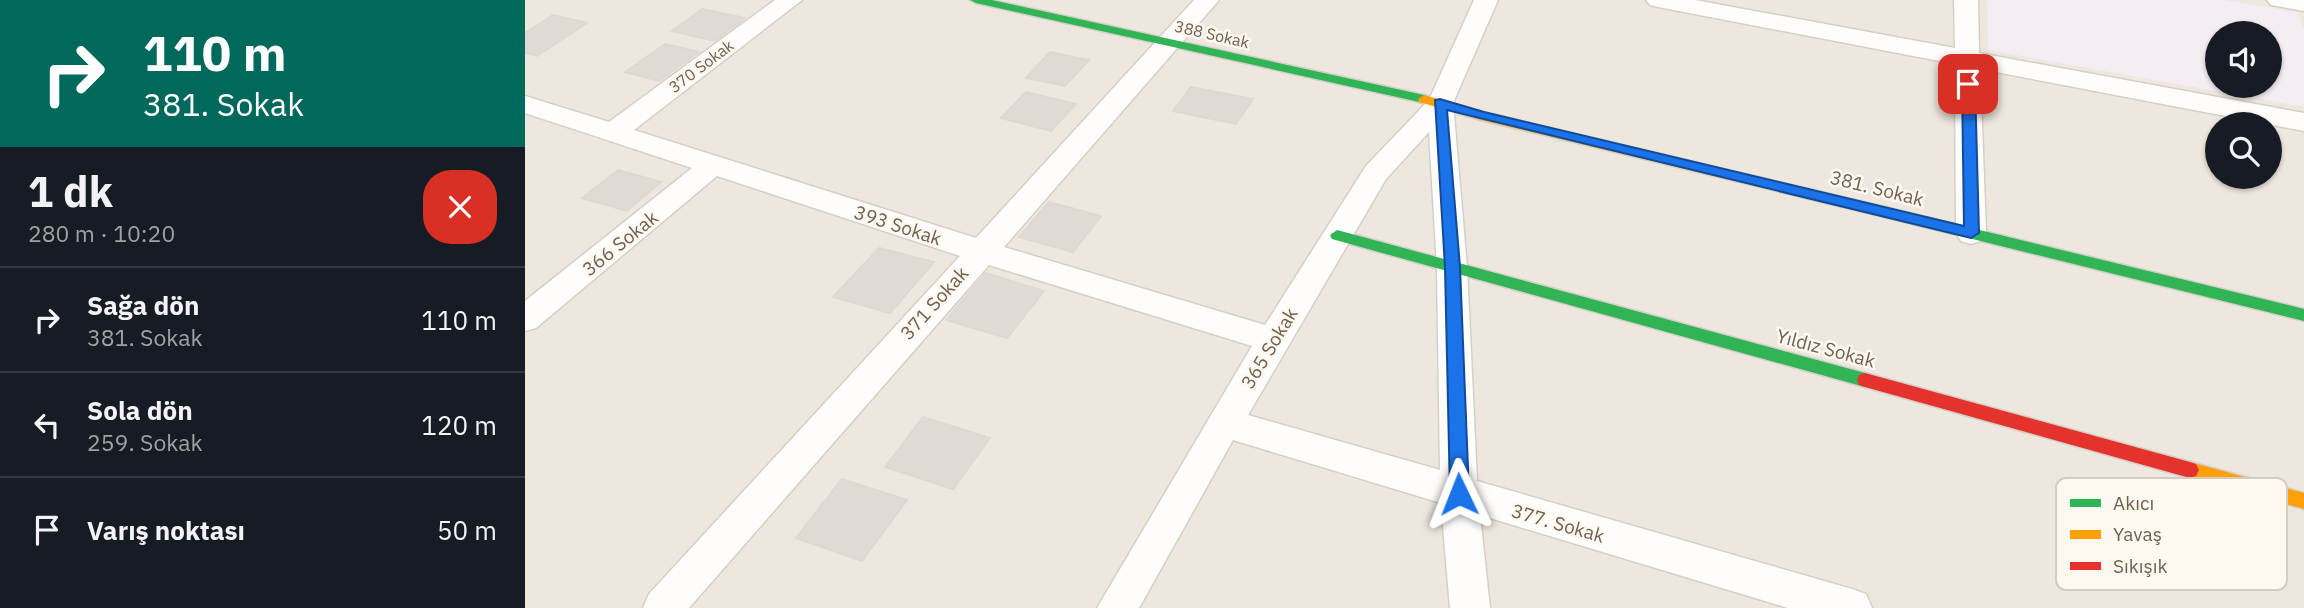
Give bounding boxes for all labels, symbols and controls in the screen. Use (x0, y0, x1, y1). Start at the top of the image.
street label: 388 Sokak (1173, 16, 1252, 52)
text: 110 m (143, 21, 287, 84)
map controls (2205, 21, 2282, 189)
button: sound (2205, 21, 2282, 98)
icon: right (28, 28, 119, 119)
street label: 370 Sokak (665, 35, 738, 97)
pin (1938, 54, 1998, 114)
icon: arrive (1949, 65, 1987, 103)
text: 381. Sokak (143, 83, 304, 125)
button: search (2205, 112, 2282, 189)
text: 1 dk (28, 164, 113, 219)
street label: 381. Sokak (1828, 165, 1926, 211)
button: close (423, 170, 497, 244)
street label: 393 Sokak (851, 200, 945, 250)
street label: 366 Sokak (577, 205, 663, 281)
text: 280 m · 10:20 (28, 218, 175, 248)
street label: 371 Sokak (895, 261, 973, 345)
text: Sağa dön (87, 288, 199, 322)
icon: right (28, 301, 66, 339)
text: 110 m (421, 303, 497, 337)
street label: 365 Sokak (1235, 303, 1303, 393)
text: 381. Sokak (87, 322, 203, 352)
street label: Yıldız Sokak (1774, 323, 1878, 373)
text: Sola dön (87, 393, 193, 427)
icon: left (28, 406, 66, 444)
text: 120 m (421, 408, 497, 442)
text: 259. Sokak (87, 427, 203, 457)
position arrow (1422, 457, 1496, 531)
legend (2056, 478, 2287, 590)
text: Akıcı (2113, 491, 2154, 515)
street label: 377. Sokak (1509, 498, 1607, 548)
icon: arrive (28, 511, 66, 549)
text: Varış noktası (87, 513, 245, 547)
text: 50 m (437, 513, 497, 547)
text: Yavaş (2113, 522, 2162, 546)
text: Sıkışık (2113, 554, 2168, 578)

